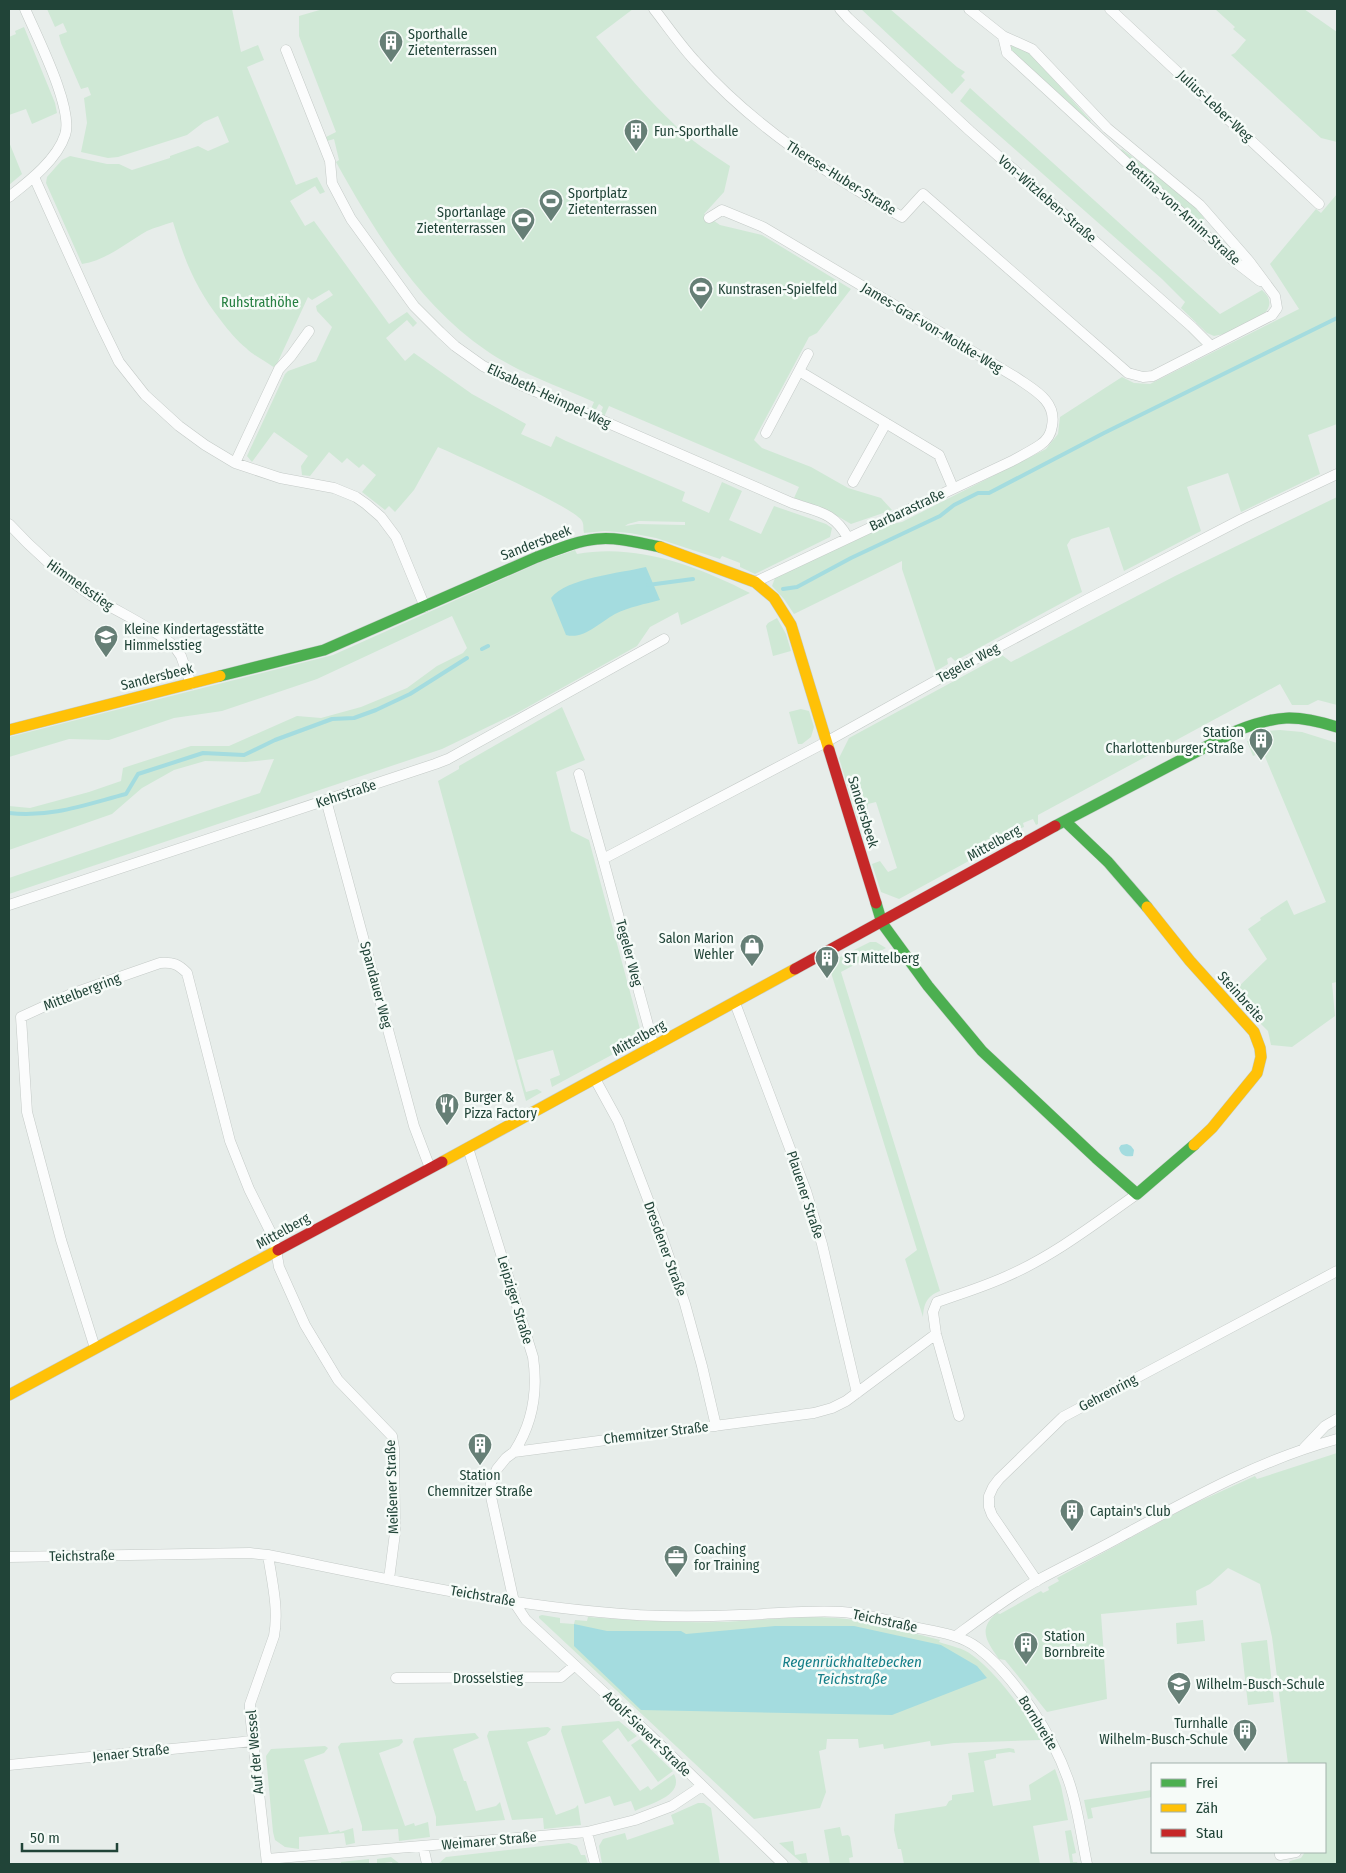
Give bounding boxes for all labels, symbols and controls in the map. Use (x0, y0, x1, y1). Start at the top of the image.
place label: Sporthalle Zietenterrassen (408, 26, 497, 59)
building icon: Sporthalle Zietenterrassen (378, 29, 404, 63)
street label: Julius-Leber-Weg (1174, 67, 1257, 146)
building icon: Fun-Sporthalle (623, 118, 649, 152)
place label: Fun-Sporthalle (654, 123, 739, 140)
street label: Therese-Huber-Straße (783, 137, 899, 219)
street label: Von-Witzleben-Straße (994, 152, 1100, 246)
street label: Bettina-von-Arnim-Straße (1122, 157, 1244, 269)
place label: Sportplatz Zietenterrassen (568, 185, 657, 218)
sports icon: Sportplatz Zietenterrassen (538, 188, 564, 222)
place label: Sportanlage Zietenterrassen (417, 204, 506, 237)
sports icon: Sportanlage Zietenterrassen (510, 207, 536, 241)
sports icon: Kunstrasen-Spielfeld (688, 276, 714, 310)
street label: James-Graf-von-Moltke-Weg (858, 279, 1006, 377)
place label: Kunstrasen-Spielfeld (718, 281, 837, 298)
park label: Ruhstrathöhe (221, 294, 299, 311)
street label: Elisabeth-Heimpel-Weg (484, 360, 614, 432)
street label: Barbarastraße (867, 485, 947, 535)
street label: Sandersbeek (498, 522, 574, 564)
street label: Himmelsstieg (43, 556, 117, 614)
place label: Kleine Kindertagesstätte Himmelsstieg (124, 621, 264, 654)
school or university icon: Kleine Kindertagesstätte Himmelsstieg (93, 624, 119, 658)
street label: Tegeler Weg (934, 639, 1003, 687)
street label: Sandersbeek (119, 660, 195, 694)
place label: Station Charlottenburger Straße (1106, 724, 1244, 757)
building icon: Station Charlottenburger Straße (1248, 727, 1274, 761)
street label: Sandersbeek (844, 774, 882, 850)
street label: Kehrstraße (314, 776, 378, 812)
street label: Mittelberg (964, 821, 1024, 865)
street label: Tegeler Weg (612, 918, 646, 989)
place label: Salon Marion Wehler (659, 930, 734, 963)
shop icon: Salon Marion Wehler (739, 933, 765, 967)
street label: Spandauer Weg (356, 940, 396, 1031)
building icon: ST Mittelberg (814, 945, 840, 979)
place label: ST Mittelberg (844, 950, 920, 967)
street label: Steinbreite (1214, 968, 1268, 1026)
street label: Mittelbergring (41, 969, 123, 1014)
street label: Mittelberg (609, 1016, 669, 1060)
place label: Burger & Pizza Factory (464, 1089, 538, 1122)
restaurant icon: Burger & Pizza Factory (434, 1092, 460, 1126)
street label: Plauener Straße (783, 1149, 827, 1241)
street label: Dresdener Straße (640, 1199, 690, 1299)
street label: Mittelberg (253, 1209, 313, 1253)
street label: Leipziger Straße (494, 1254, 537, 1346)
street label: Gehrenring (1076, 1370, 1140, 1415)
street label: Chemnitzer Straße (603, 1418, 709, 1448)
building icon: Station Chemnitzer Straße (467, 1432, 493, 1466)
street label: Meißener Straße (382, 1439, 402, 1535)
place label: Station Chemnitzer Straße (427, 1467, 533, 1500)
building icon: Captain's Club (1059, 1498, 1085, 1532)
place label: Captain's Club (1090, 1503, 1171, 1520)
place label: Coaching for Training (694, 1541, 760, 1574)
office icon: Coaching for Training (663, 1544, 689, 1578)
street label: Teichstraße (49, 1547, 115, 1565)
street label: Teichstraße (449, 1582, 517, 1610)
street label: Teichstraße (851, 1606, 919, 1636)
place label: Station Bornbreite (1044, 1628, 1105, 1661)
building icon: Station Bornbreite (1013, 1631, 1039, 1665)
water label: Regenrückhaltebecken Teichstraße (782, 1653, 922, 1688)
street label: Drosselstieg (453, 1670, 523, 1687)
school or university icon: Wilhelm-Busch-Schule (1166, 1671, 1192, 1705)
place label: Wilhelm-Busch-Schule (1196, 1676, 1325, 1693)
street label: Adolf-Sievert-Straße (599, 1688, 695, 1780)
street label: Bornbreite (1015, 1693, 1061, 1753)
street label: Auf der Wessel (243, 1709, 267, 1795)
place label: Turnhalle Wilhelm-Busch-Schule (1099, 1715, 1228, 1748)
building icon: Turnhalle Wilhelm-Busch-Schule (1232, 1718, 1258, 1752)
street label: Jenaer Straße (92, 1740, 170, 1765)
legend (1151, 1763, 1326, 1853)
text: Frei (1196, 1774, 1218, 1792)
text: Zäh (1196, 1799, 1218, 1817)
scale bar (22, 1820, 118, 1852)
text: Stau (1196, 1824, 1223, 1842)
street label: Weimarer Straße (441, 1828, 537, 1854)
text: 50 m (30, 1829, 60, 1847)

